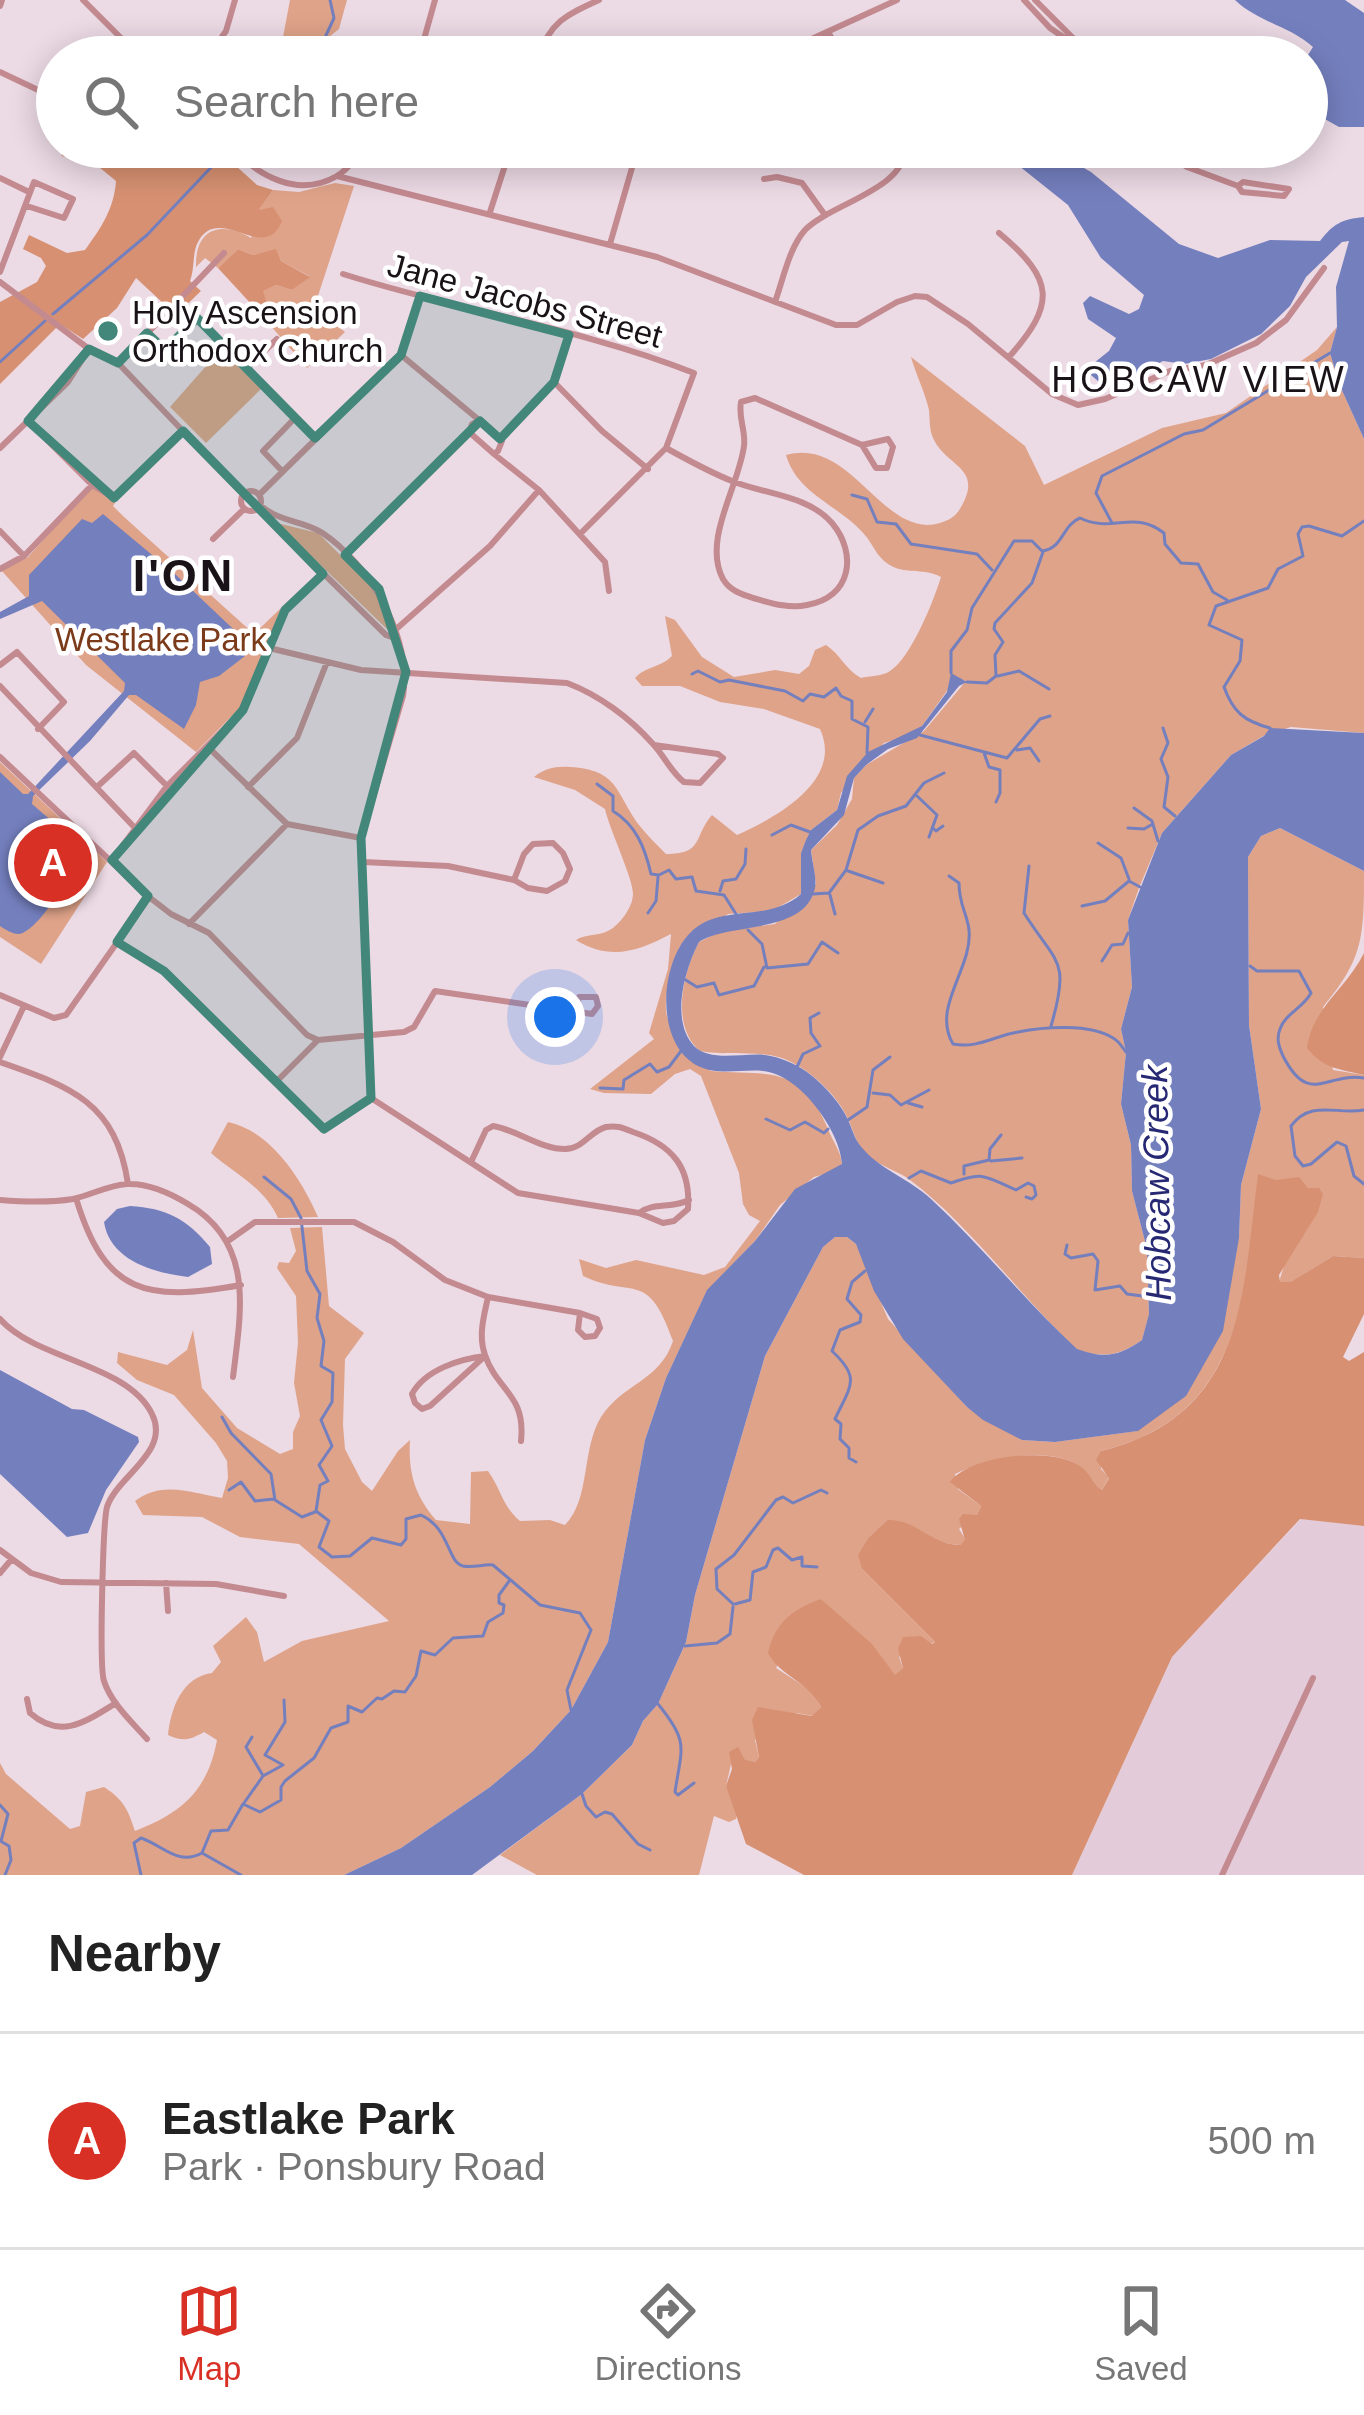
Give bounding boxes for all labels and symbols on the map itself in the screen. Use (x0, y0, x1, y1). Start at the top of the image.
street label: Jane Jacobs Street (384, 246, 666, 355)
place label: Holy Ascension Orthodox Church (132, 294, 383, 369)
marker: Holy Ascension Orthodox Church (95, 318, 121, 344)
district label: HOBCAW VIEW (1051, 359, 1347, 400)
district label: I'ON (133, 550, 235, 601)
park label: Westlake Park (55, 621, 268, 658)
pin: A (14, 818, 92, 908)
your location (525, 987, 585, 1047)
water label: Hobcaw Creek (1134, 1063, 1179, 1301)

